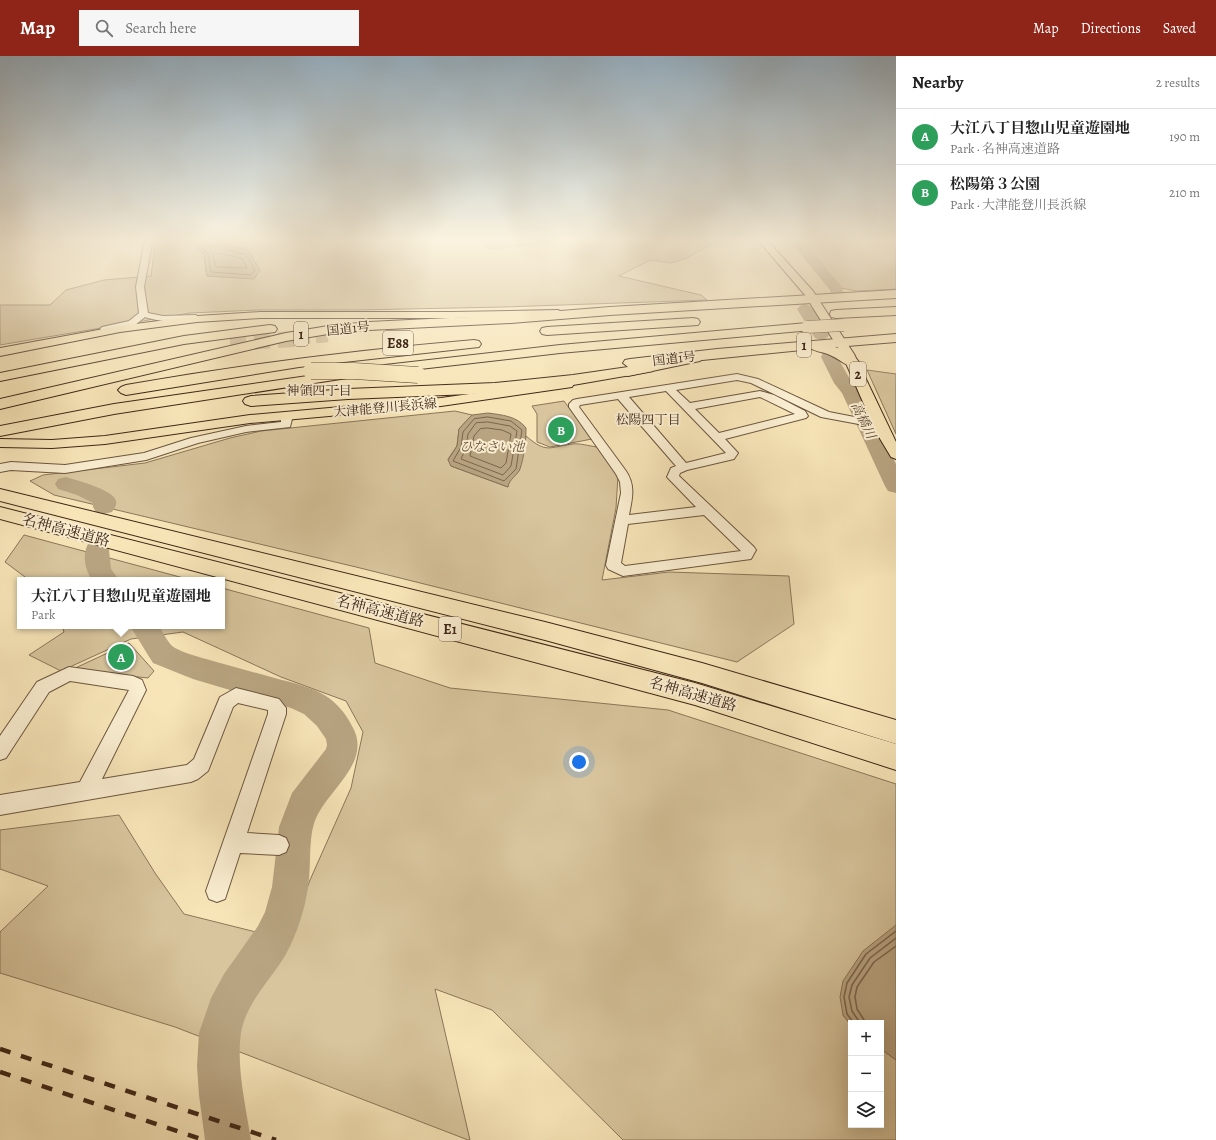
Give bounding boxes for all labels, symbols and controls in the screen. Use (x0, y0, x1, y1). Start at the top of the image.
search box (79, 10, 359, 46)
text: Map (20, 15, 55, 41)
icon: search (93, 17, 115, 39)
text: Search here (125, 18, 197, 38)
text: Map (1033, 19, 1059, 38)
text: Directions (1081, 19, 1141, 38)
text: Saved (1163, 19, 1196, 38)
text: Nearby (912, 71, 963, 94)
text: 2 results (1156, 74, 1200, 91)
text: 大江八丁目惣山児童遊園地 (950, 118, 1130, 138)
text: A (921, 128, 929, 145)
text: 190 m (1169, 128, 1200, 145)
text: Park · 名神高速道路 (950, 140, 1060, 157)
text: 松陽第３公園 (950, 174, 1040, 194)
text: B (921, 184, 929, 201)
text: 210 m (1169, 184, 1200, 201)
text: Park · 大津能登川長浜線 (950, 196, 1086, 213)
street label: 国道1号 (326, 318, 371, 339)
road number: 1 (294, 322, 308, 346)
road number: E88 (383, 331, 413, 355)
road number: 1 (797, 333, 811, 357)
street label: 国道1号 (651, 347, 697, 370)
road number: 2 (850, 362, 866, 386)
district label: 神領四丁目 (286, 382, 352, 399)
street label: 大津能登川長浜線 (332, 394, 438, 420)
water label: 高橋川 (847, 399, 881, 443)
district label: 松陽四丁目 (615, 411, 681, 428)
pin: B (548, 415, 574, 445)
water label: ひなさい池 (459, 438, 526, 455)
street label: 名神高速道路 (20, 509, 112, 551)
popup (17, 577, 225, 629)
text: 大江八丁目惣山児童遊園地 (31, 586, 211, 606)
street label: 名神高速道路 (334, 590, 426, 632)
text: Park (31, 606, 55, 623)
road number: E1 (439, 617, 461, 641)
pin: A (108, 642, 134, 672)
street label: 名神高速道路 (647, 672, 739, 716)
your location (569, 752, 589, 772)
map controls (848, 1020, 884, 1128)
button: + (848, 1020, 884, 1056)
button: − (848, 1056, 884, 1092)
button: layers (848, 1092, 884, 1128)

